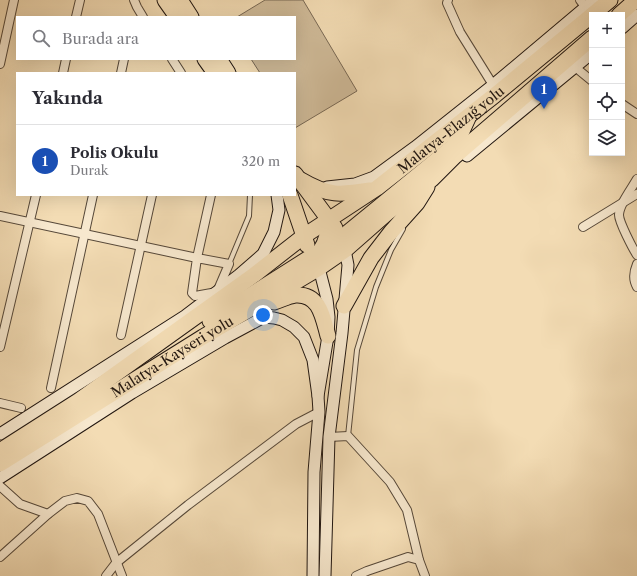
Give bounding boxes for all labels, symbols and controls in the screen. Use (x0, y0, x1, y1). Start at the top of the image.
map controls (589, 12, 625, 156)
button: + (589, 12, 625, 48)
search box (16, 16, 296, 60)
icon: search (30, 27, 52, 49)
text: Burada ara (62, 29, 139, 48)
button: − (589, 48, 625, 84)
pin: 1 (531, 76, 557, 109)
street label: Malatya-Elazığ yolu (394, 82, 508, 177)
button: locate (589, 84, 625, 120)
text: Yakında (32, 88, 103, 108)
button: layers (589, 120, 625, 156)
text: Polis Okulu (70, 143, 159, 162)
text: 1 (42, 153, 48, 169)
text: 320 m (242, 153, 280, 169)
text: Durak (70, 162, 108, 178)
your location (253, 305, 273, 325)
street label: Malatya-Kayseri yolu (108, 312, 237, 401)

